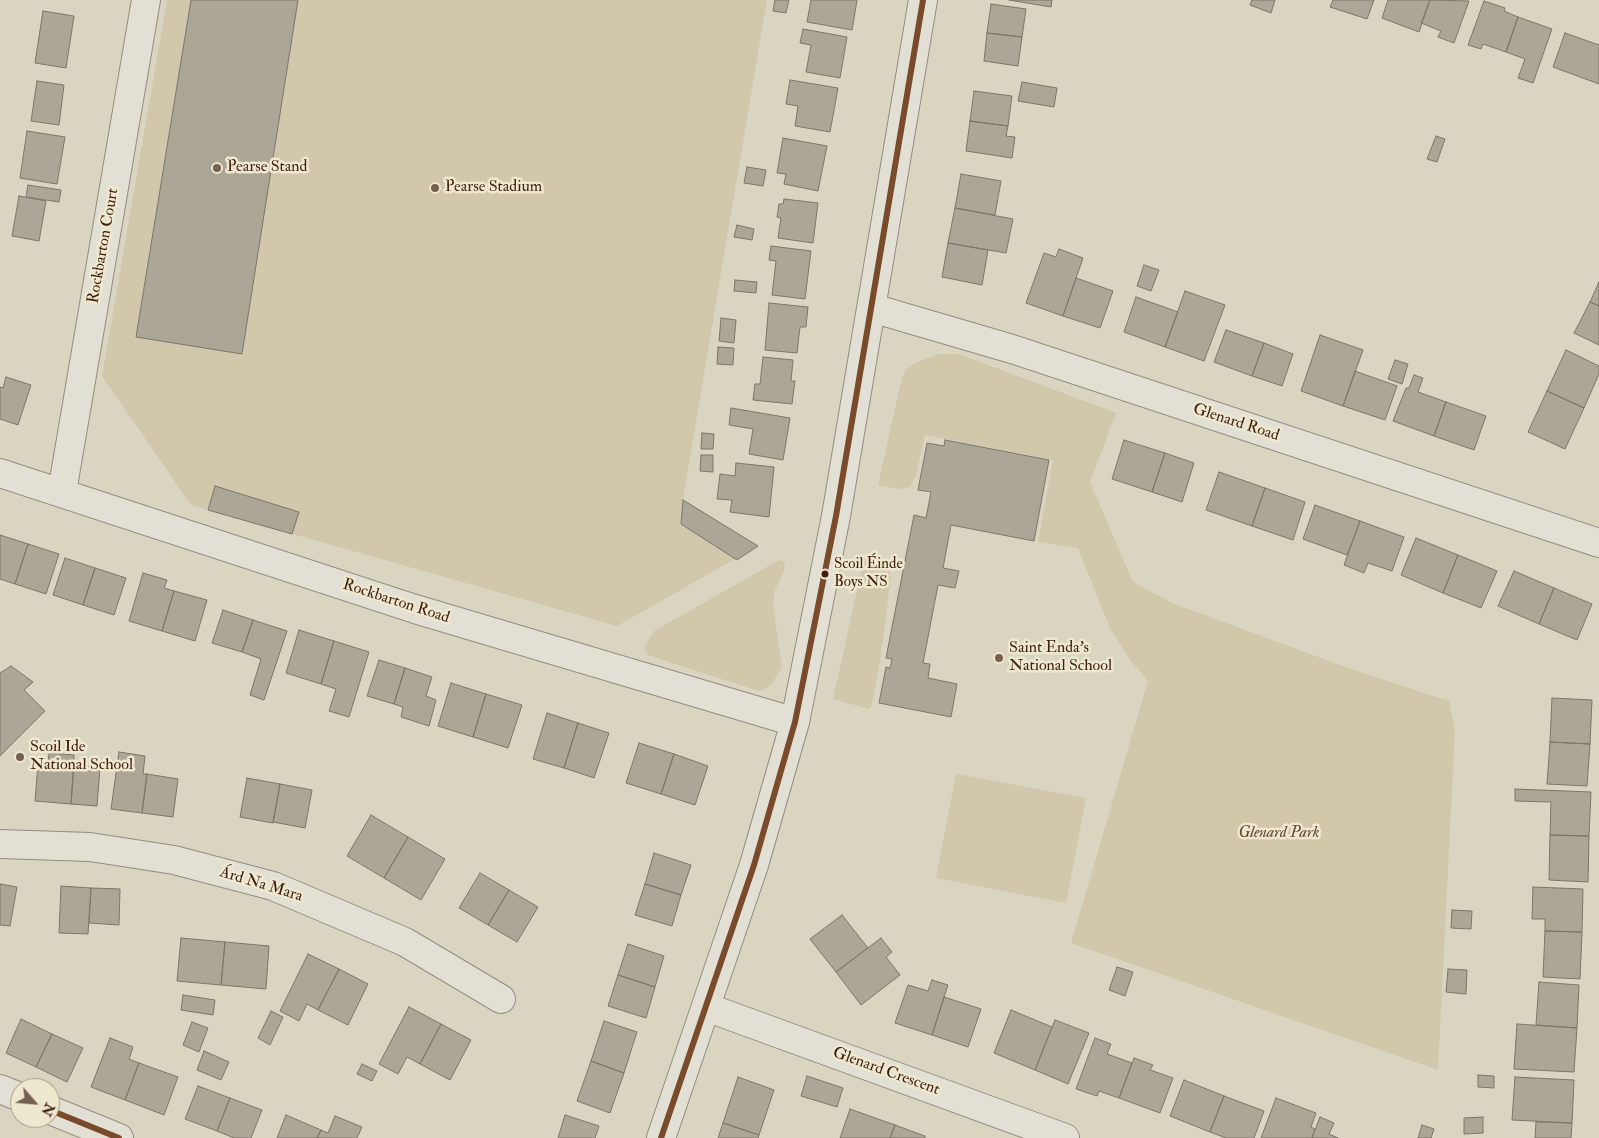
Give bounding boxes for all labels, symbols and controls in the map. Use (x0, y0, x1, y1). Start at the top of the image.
place label: Pearse Stand (227, 158, 307, 178)
marker: Pearse Stand (211, 162, 223, 174)
place label: Pearse Stadium (445, 178, 542, 198)
marker: Pearse Stadium (429, 182, 441, 194)
street label: Rockbarton Court (84, 187, 124, 305)
street label: Glenard Road (1190, 400, 1282, 446)
place label: Scoil Éinde Boys NS (834, 556, 903, 591)
marker: Scoil Éinde Boys NS (820, 569, 830, 579)
street label: Rockbarton Road (340, 576, 452, 628)
place label: Saint Enda's National School (1009, 639, 1112, 677)
marker: Saint Enda's National School (993, 652, 1005, 664)
place label: Scoil Ide National School (30, 738, 133, 776)
marker: Scoil Ide National School (14, 751, 26, 763)
park label: Glenard Park (1239, 824, 1319, 844)
street label: Árd Na Mara (217, 863, 305, 907)
street label: Glenard Crescent (830, 1044, 942, 1100)
north arrow (10, 1078, 60, 1128)
text: N (38, 1100, 58, 1119)

